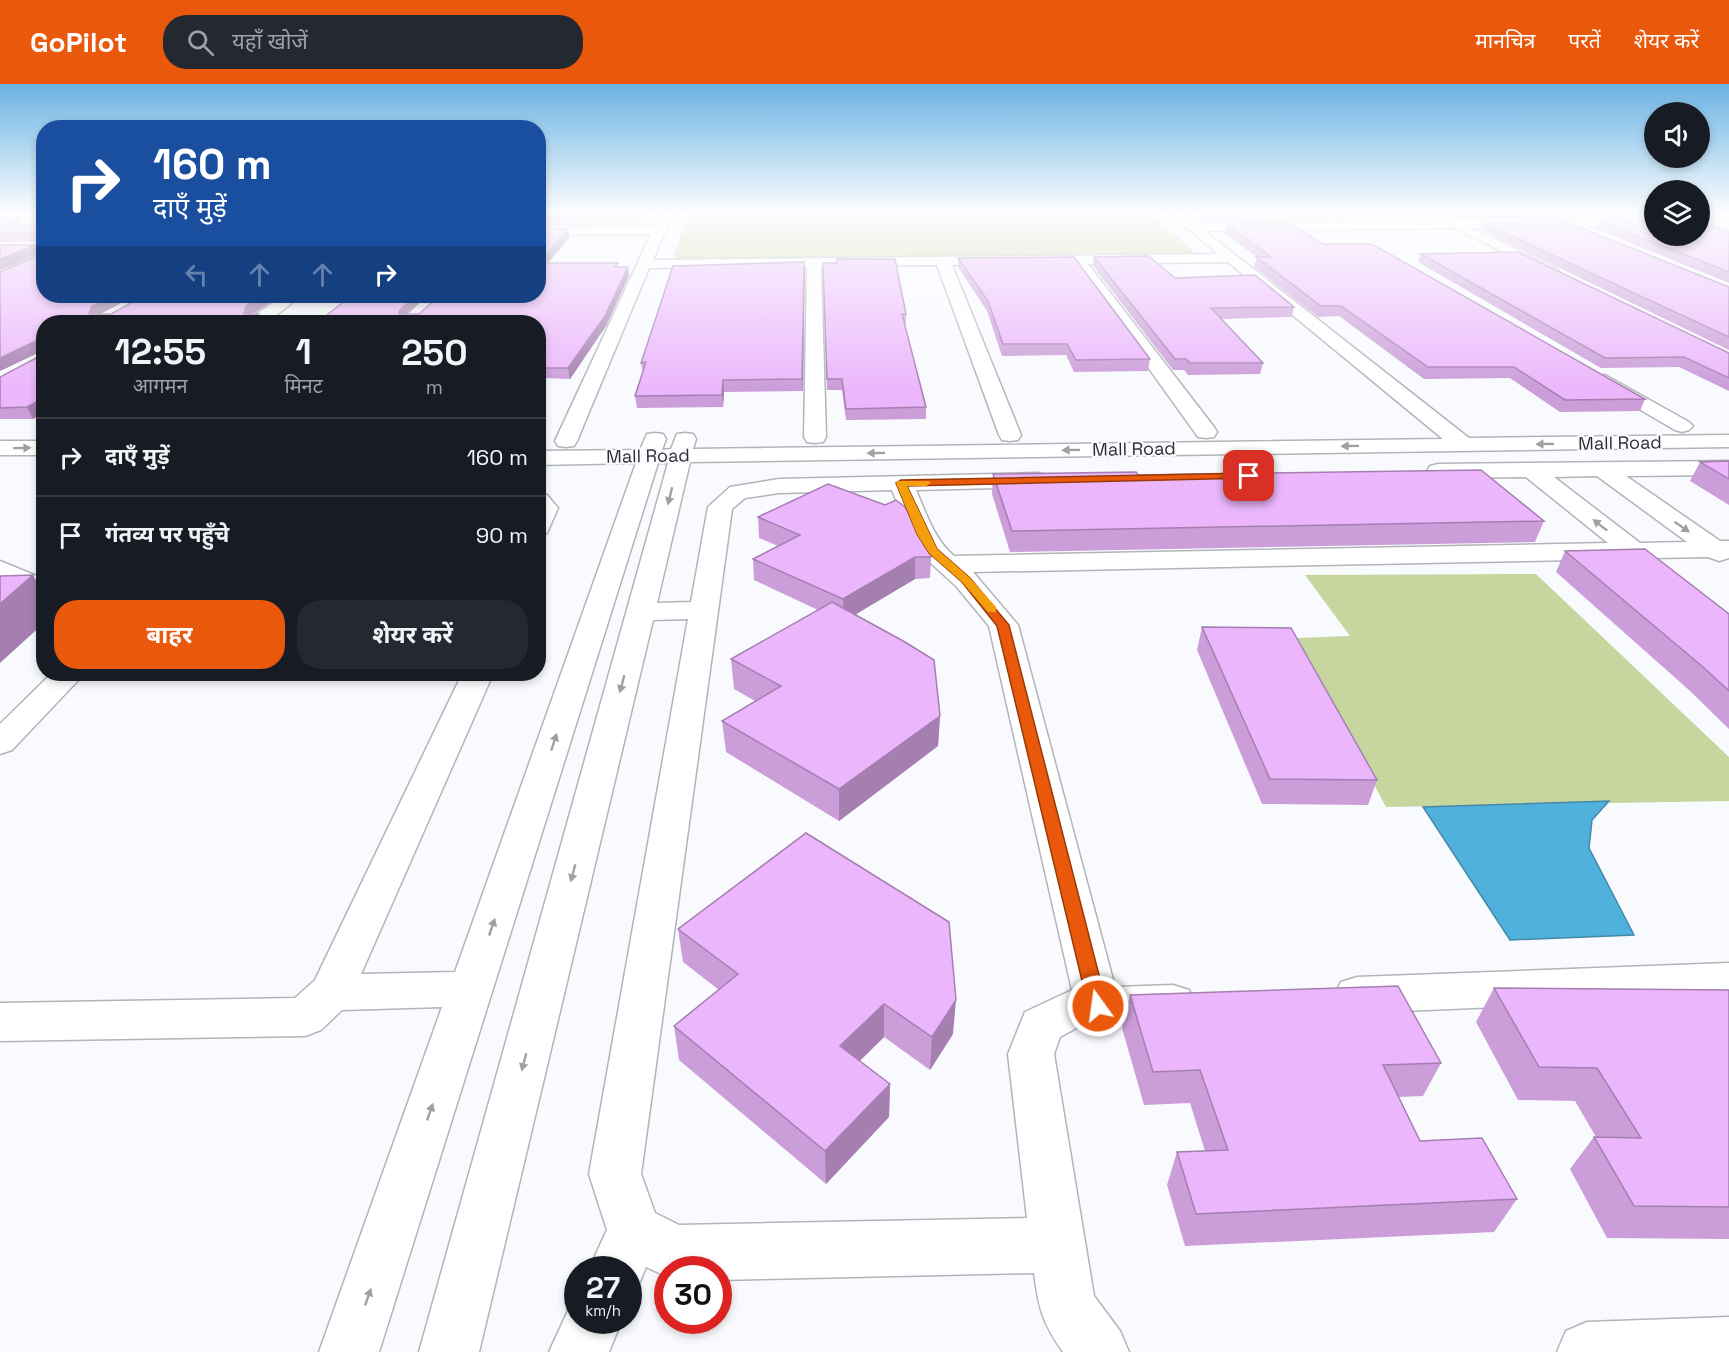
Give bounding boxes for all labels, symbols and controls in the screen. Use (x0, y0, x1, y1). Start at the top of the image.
search box (163, 15, 583, 69)
text: GoPilot (30, 24, 127, 60)
icon: search (184, 26, 217, 59)
text: यहाँ खोजें (232, 27, 308, 55)
text: मानचित्र (1475, 27, 1535, 54)
text: परतें (1568, 27, 1601, 54)
text: शेयर करें (1634, 27, 1699, 54)
map controls (1644, 102, 1710, 246)
button: sound (1644, 102, 1710, 168)
text: 160 m (153, 138, 272, 191)
icon: right (54, 144, 132, 222)
button: layers (1644, 180, 1710, 246)
text: दाएँ मुड़ें (153, 190, 227, 225)
icon: left (180, 258, 213, 291)
icon: ahead (243, 258, 276, 291)
icon: ahead (306, 258, 339, 291)
icon: right (369, 258, 402, 291)
text: 12:55 (114, 329, 206, 375)
text: 1 (295, 329, 312, 375)
text: 250 (401, 330, 468, 376)
text: आगमन (133, 373, 188, 399)
text: मिनट (284, 373, 323, 399)
text: m (426, 374, 443, 400)
street label: Mall Road (1578, 430, 1662, 455)
street label: Mall Road (1092, 436, 1176, 461)
one-way arrow (1535, 439, 1554, 449)
icon: right (54, 441, 87, 474)
text: दाएँ मुड़ें (105, 442, 170, 470)
one-way arrow (1340, 442, 1359, 451)
one-way arrow (12, 443, 31, 453)
text: 160 m (467, 443, 528, 471)
street label: Mall Road (606, 443, 690, 468)
one-way arrow (1061, 445, 1080, 455)
one-way arrow (866, 448, 885, 458)
pin (1223, 450, 1274, 501)
icon: arrive (1232, 459, 1265, 492)
one-way arrow (665, 486, 675, 505)
icon: arrive (54, 519, 87, 552)
one-way arrow (1593, 519, 1608, 531)
text: गंतव्य पर पहुँचे (105, 520, 229, 548)
text: 90 m (476, 521, 528, 549)
one-way arrow (1674, 521, 1690, 533)
button: बाहर (54, 600, 285, 669)
button: शेयर करें (297, 600, 528, 669)
one-way arrow (616, 675, 626, 694)
one-way arrow (549, 733, 559, 751)
one-way arrow (567, 864, 577, 882)
one-way arrow (487, 918, 497, 936)
position arrow (1066, 974, 1130, 1038)
one-way arrow (518, 1053, 528, 1071)
one-way arrow (425, 1103, 435, 1121)
speed limit sign: 30 (654, 1256, 732, 1334)
text: 27 (586, 1268, 620, 1307)
one-way arrow (363, 1287, 373, 1305)
text: km/h (585, 1301, 621, 1320)

